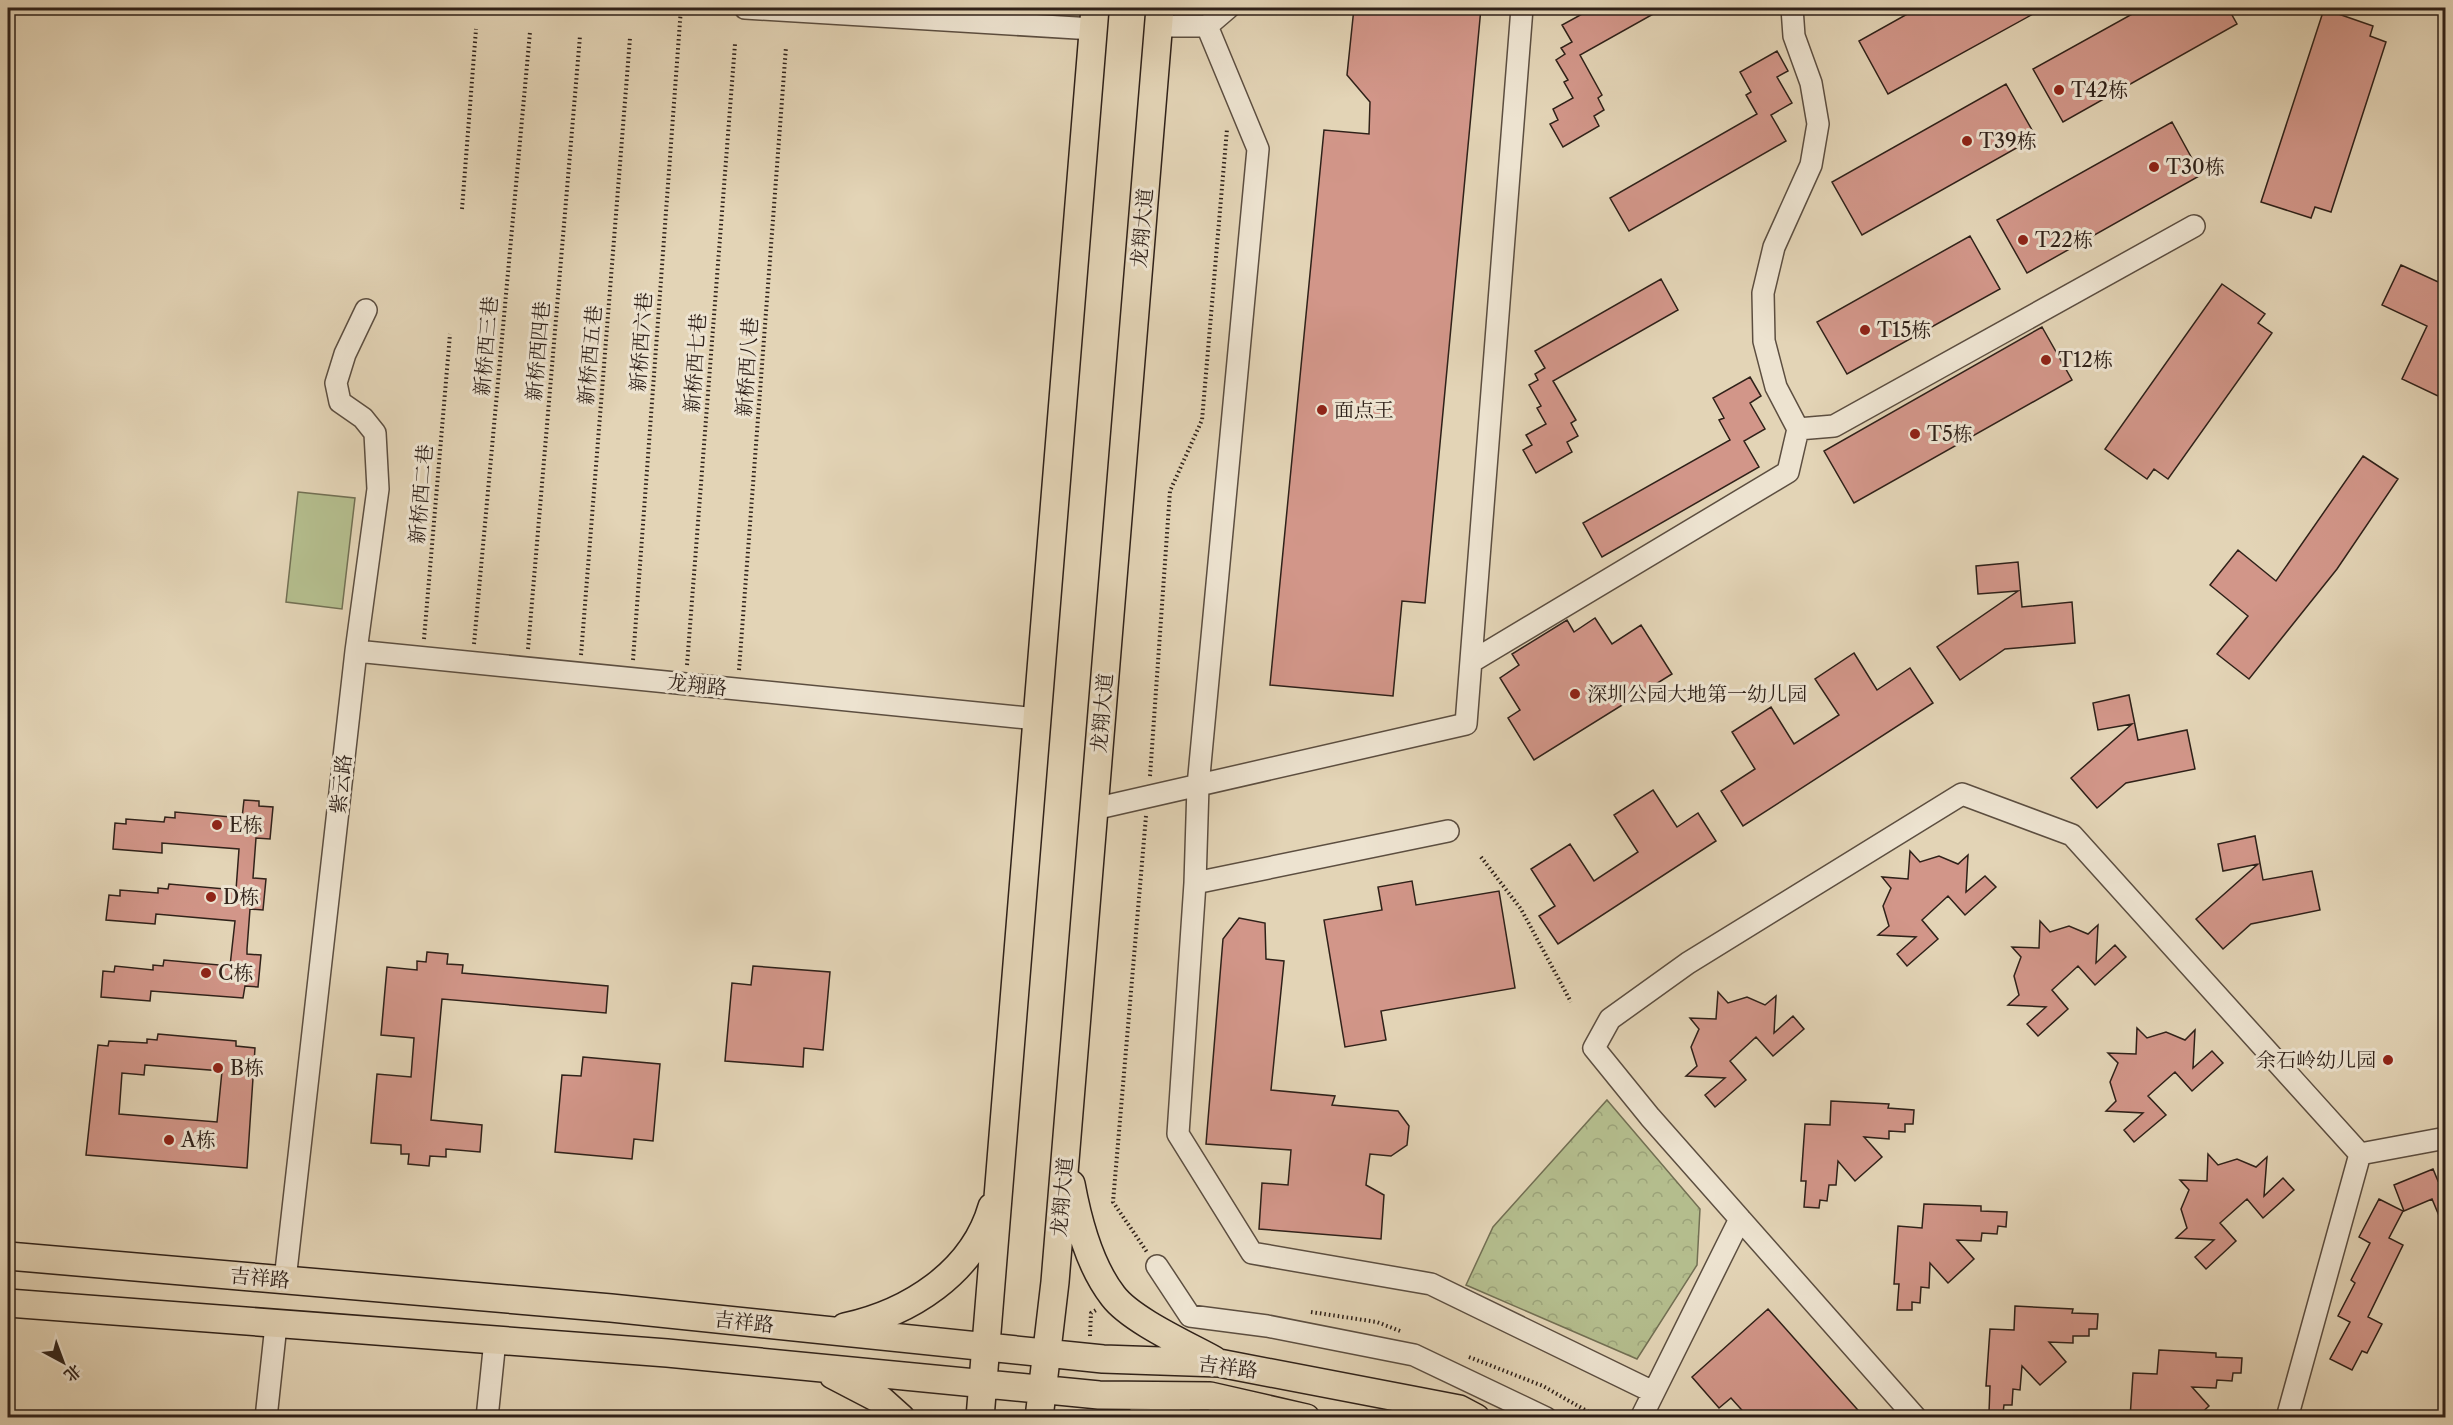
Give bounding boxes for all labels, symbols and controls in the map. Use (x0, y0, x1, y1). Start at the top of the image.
place label: T42栋 (2071, 78, 2128, 102)
marker: T42栋 (2052, 83, 2066, 97)
place label: T39栋 (1979, 129, 2037, 153)
marker: T39栋 (1960, 134, 1974, 148)
place label: T30栋 (2166, 155, 2225, 179)
marker: T30栋 (2147, 160, 2161, 174)
street label: 龙翔大道 (1127, 187, 1157, 269)
place label: T22栋 (2035, 228, 2093, 252)
marker: T22栋 (2016, 233, 2030, 247)
street label: 新桥西六巷 (626, 291, 656, 393)
street label: 新桥西三巷 (470, 295, 502, 397)
street label: 新桥西四巷 (522, 300, 554, 402)
street label: 新桥西五巷 (574, 304, 606, 406)
street label: 新桥西七巷 (680, 312, 710, 414)
street label: 新桥西八巷 (732, 316, 762, 418)
place label: T15栋 (1877, 318, 1931, 342)
marker: T15栋 (1858, 323, 1872, 337)
place label: T12栋 (2058, 348, 2113, 372)
marker: T12栋 (2039, 353, 2053, 367)
place label: 面点王 (1334, 398, 1394, 422)
marker: 面点王 (1315, 403, 1329, 417)
place label: T5栋 (1927, 422, 1973, 446)
marker: T5栋 (1908, 427, 1922, 441)
street label: 新桥西二巷 (405, 443, 437, 545)
street label: 龙翔路 (666, 670, 728, 700)
street label: 龙翔大道 (1087, 672, 1117, 754)
place label: 深圳公园大地第一幼儿园 (1587, 682, 1807, 706)
marker: 深圳公园大地第一幼儿园 (1568, 687, 1582, 701)
street label: 紫云路 (326, 753, 356, 815)
place label: E栋 (229, 813, 263, 837)
marker: E栋 (210, 818, 224, 832)
place label: D栋 (223, 885, 259, 909)
marker: D栋 (204, 890, 218, 904)
place label: C栋 (218, 961, 253, 985)
marker: C栋 (199, 966, 213, 980)
place label: 余石岭幼儿园 (2256, 1048, 2376, 1072)
marker: 余石岭幼儿园 (2381, 1053, 2395, 1067)
place label: B栋 (230, 1056, 264, 1080)
marker: B栋 (211, 1061, 225, 1075)
place label: A栋 (180, 1128, 216, 1152)
marker: A栋 (162, 1133, 176, 1147)
street label: 龙翔大道 (1047, 1156, 1077, 1238)
street label: 吉祥路 (229, 1263, 291, 1293)
street label: 吉祥路 (713, 1307, 775, 1337)
north arrow (33, 1332, 93, 1392)
street label: 吉祥路 (1197, 1351, 1259, 1383)
text: 北 (60, 1361, 85, 1386)

